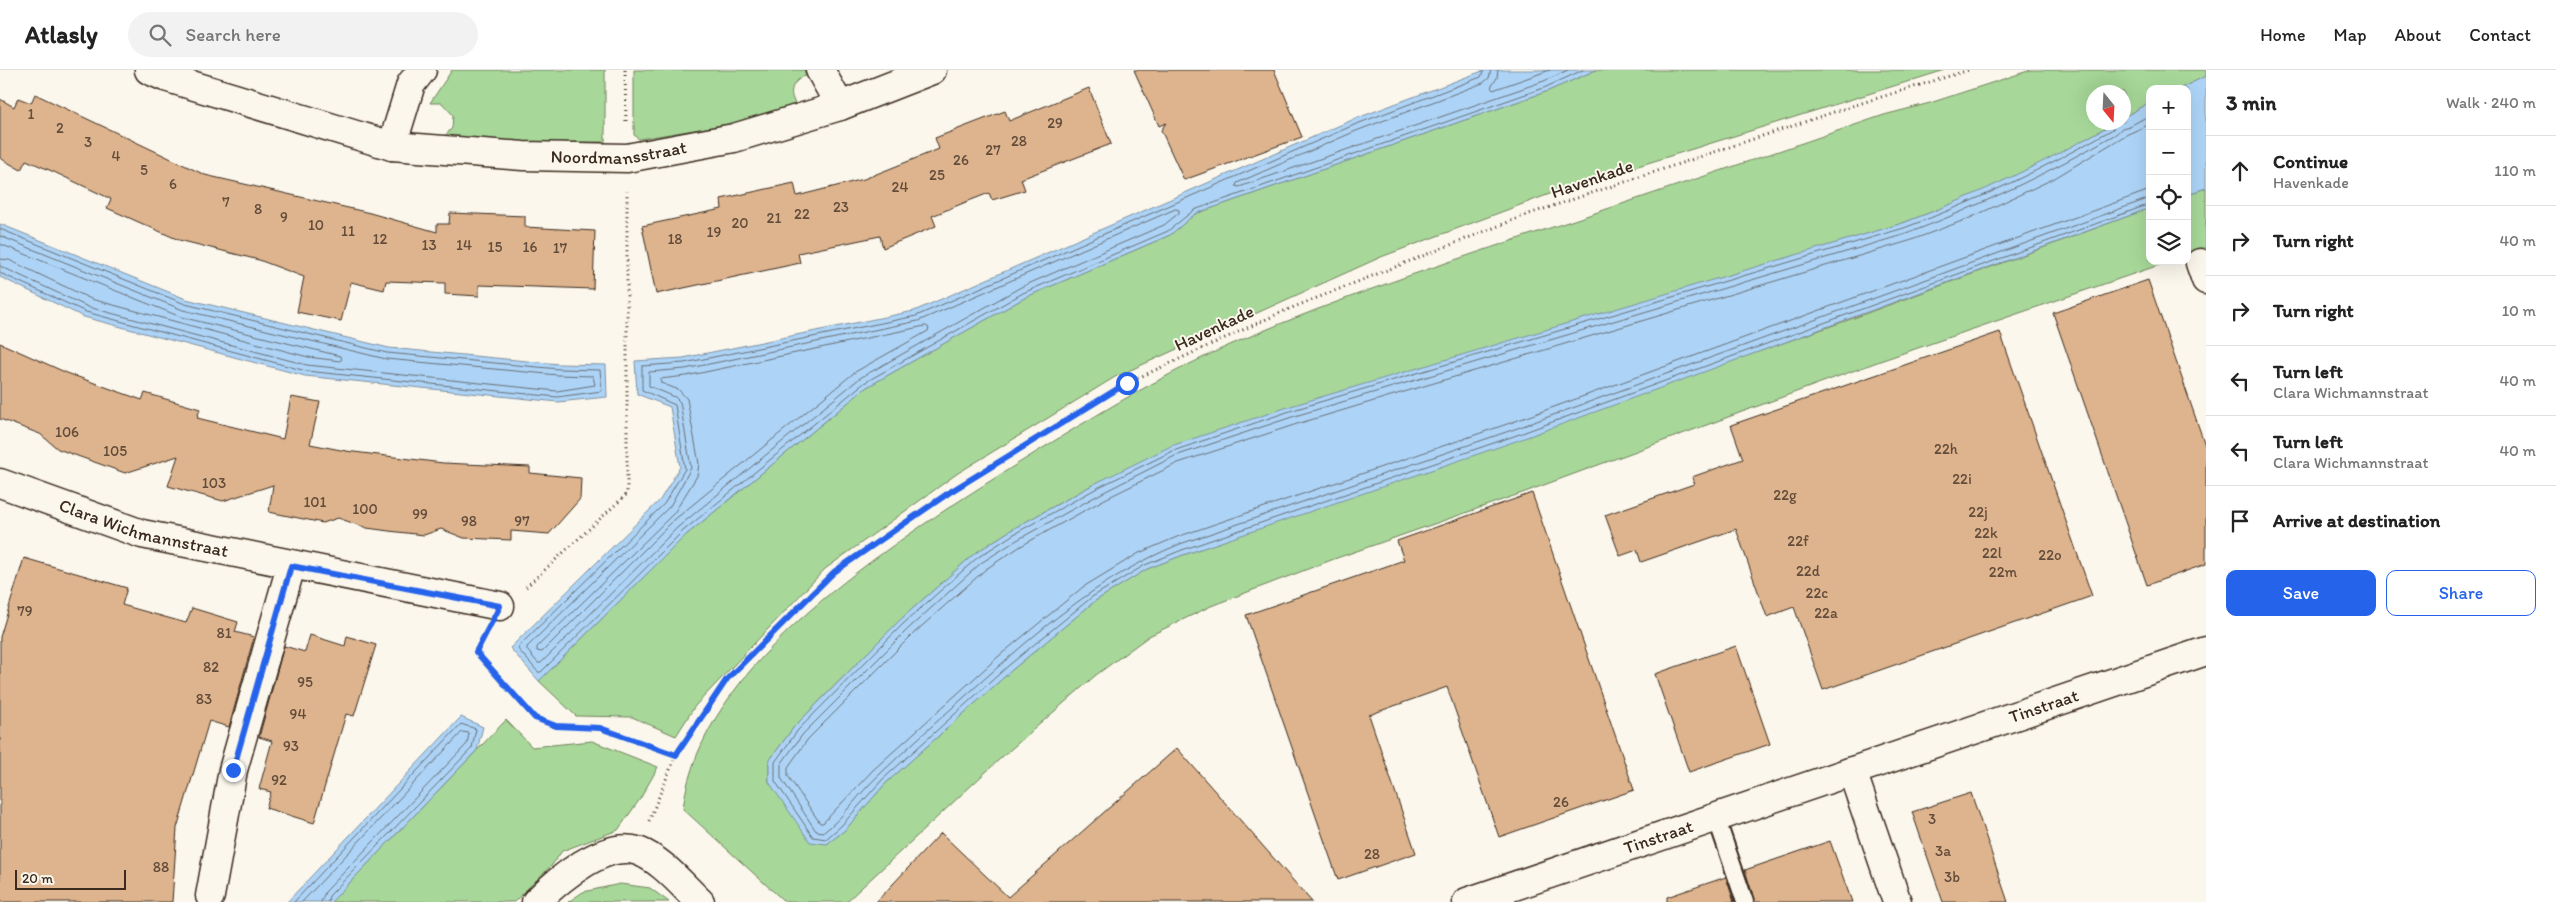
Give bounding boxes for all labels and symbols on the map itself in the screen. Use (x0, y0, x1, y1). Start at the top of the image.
north arrow (2086, 85, 2131, 130)
house number: 1 (28, 105, 35, 123)
house number: 29 (1047, 114, 1063, 132)
house number: 2 (56, 119, 64, 137)
house number: 28 (1011, 132, 1027, 150)
house number: 3 (84, 133, 92, 151)
street label: Noordmansstraat (550, 136, 688, 170)
house number: 27 (985, 141, 1001, 159)
house number: 4 (111, 147, 121, 165)
house number: 26 (953, 151, 969, 169)
street label: Havenkade (1548, 155, 1636, 203)
house number: 5 (140, 161, 148, 179)
house number: 25 (929, 166, 945, 184)
house number: 6 (169, 175, 177, 193)
house number: 24 (892, 178, 908, 196)
house number: 7 (222, 193, 230, 211)
house number: 23 (833, 198, 849, 216)
house number: 8 (254, 200, 262, 218)
house number: 22 (794, 205, 810, 223)
house number: 9 (280, 208, 288, 226)
house number: 21 (767, 209, 781, 227)
house number: 20 (731, 214, 749, 232)
house number: 10 (308, 216, 324, 234)
house number: 11 (341, 222, 355, 240)
house number: 19 (707, 223, 722, 241)
house number: 12 (373, 230, 388, 248)
house number: 18 (667, 230, 683, 248)
house number: 13 (421, 236, 437, 254)
house number: 14 (456, 236, 472, 254)
house number: 15 (488, 238, 503, 256)
house number: 16 (523, 238, 538, 256)
house number: 17 (553, 239, 568, 257)
street label: Havenkade (1171, 300, 1257, 356)
route start (1116, 372, 1139, 395)
house number: 106 (55, 423, 79, 441)
house number: 22h (1934, 440, 1958, 458)
house number: 105 (103, 442, 127, 460)
house number: 22i (1952, 470, 1972, 488)
house number: 103 (202, 474, 226, 492)
house number: 22g (1773, 486, 1797, 504)
house number: 101 (303, 493, 327, 511)
street label: Clara Wichmannstraat (56, 494, 230, 562)
house number: 100 (352, 500, 378, 518)
house number: 22j (1968, 503, 1988, 521)
house number: 99 (412, 505, 428, 523)
house number: 98 (461, 512, 477, 530)
house number: 97 (514, 512, 530, 530)
house number: 22k (1974, 524, 1998, 542)
house number: 22f (1787, 532, 1809, 550)
house number: 22l (1982, 544, 2003, 562)
house number: 22o (2038, 546, 2062, 564)
house number: 22d (1796, 562, 1821, 580)
house number: 22m (1989, 563, 2018, 581)
house number: 22c (1806, 584, 1828, 602)
house number: 79 (17, 602, 33, 620)
house number: 22a (1814, 604, 1838, 622)
house number: 81 (216, 624, 232, 642)
house number: 82 (203, 658, 219, 676)
house number: 95 (297, 673, 313, 691)
street label: Tinstraat (2006, 684, 2081, 728)
house number: 83 (196, 690, 212, 708)
house number: 94 (290, 705, 306, 723)
house number: 93 (283, 737, 299, 755)
route end (222, 759, 245, 782)
house number: 92 (271, 771, 287, 789)
house number: 26 (1553, 793, 1569, 811)
house number: 3 (1928, 810, 1936, 828)
street label: Tinstraat (1621, 815, 1696, 859)
house number: 3a (1935, 842, 1951, 860)
house number: 28 (1364, 845, 1380, 863)
house number: 88 (153, 858, 169, 876)
scale bar (15, 867, 126, 890)
house number: 3b (1944, 868, 1960, 886)

